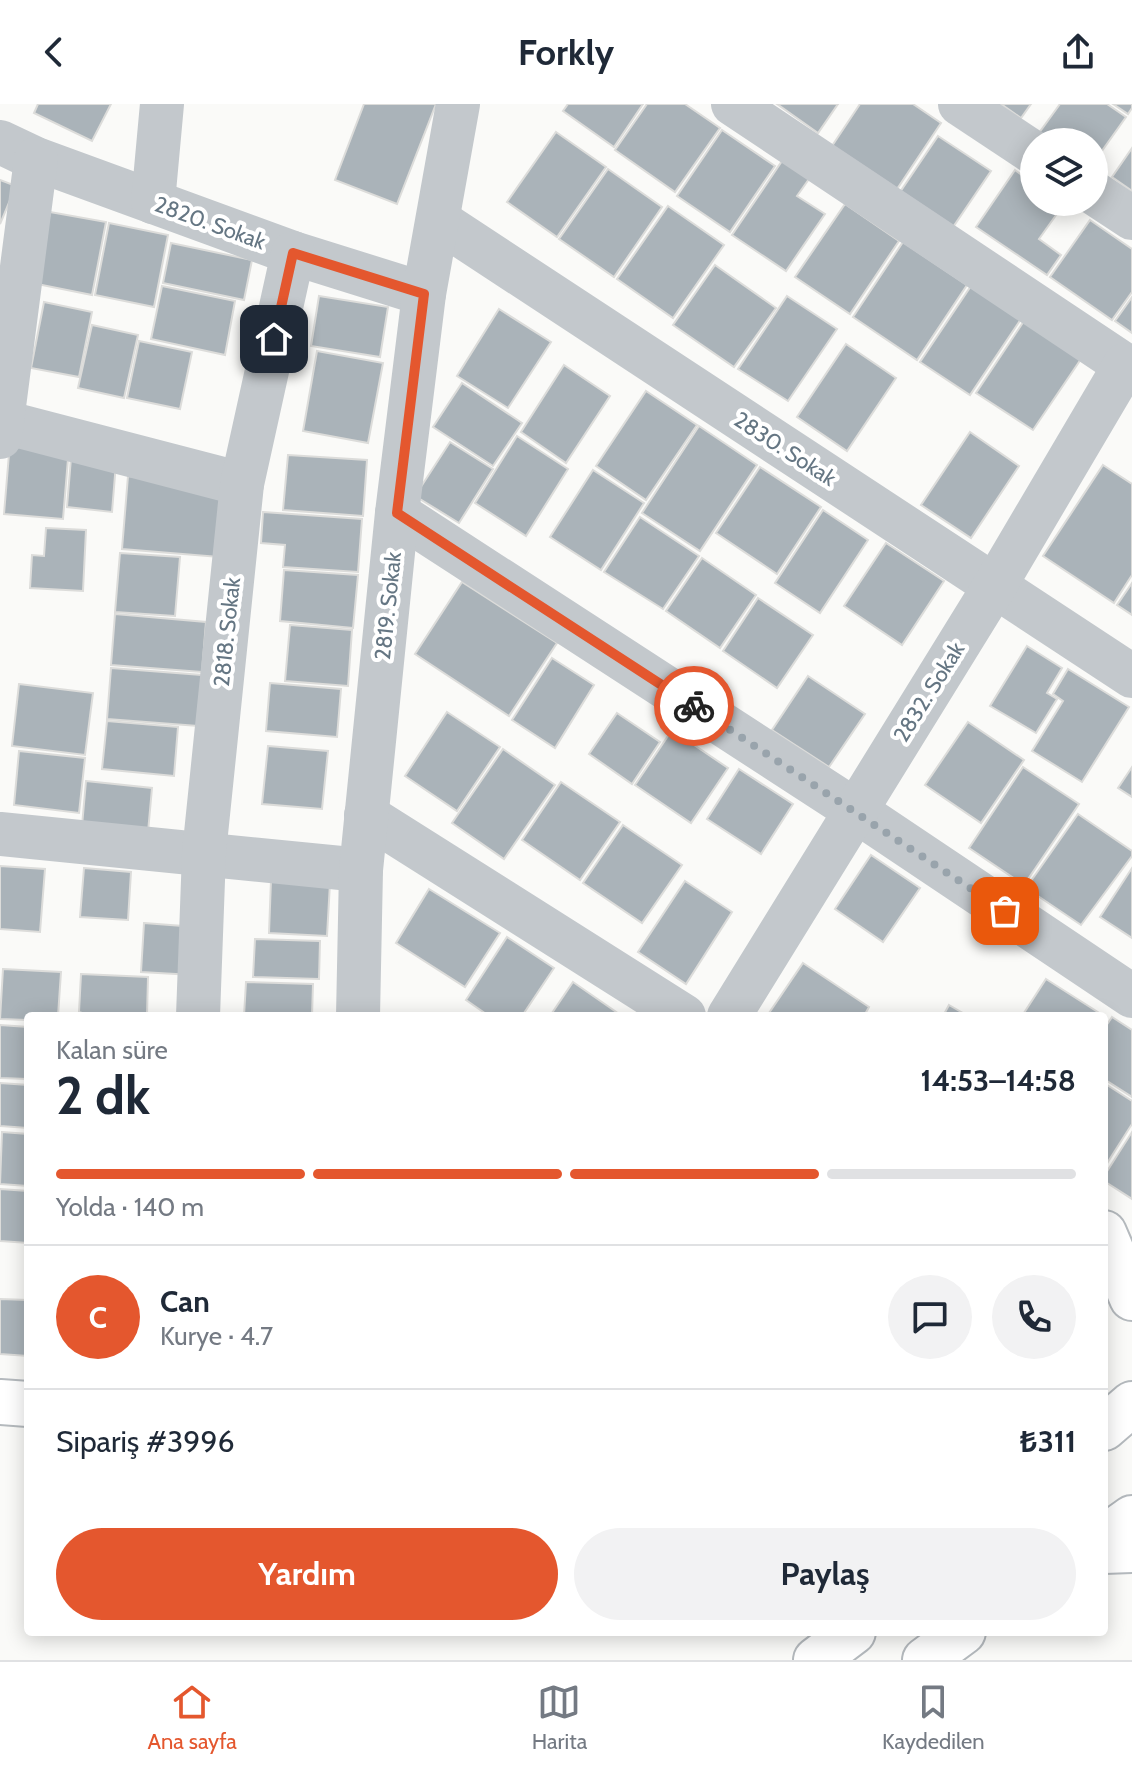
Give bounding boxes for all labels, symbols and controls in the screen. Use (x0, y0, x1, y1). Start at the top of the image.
icon: back (32, 30, 76, 74)
text: Forkly (518, 30, 614, 74)
icon: share (1056, 30, 1100, 74)
map controls (1020, 128, 1108, 216)
button: layers (1020, 128, 1108, 216)
street label: 2820. Sokak (151, 190, 269, 256)
pin (240, 305, 308, 373)
icon: home (252, 317, 296, 361)
street label: 2830. Sokak (729, 406, 841, 492)
street label: 2819. Sokak (369, 550, 407, 661)
street label: 2818. Sokak (208, 576, 246, 688)
street label: 2832. Sokak (888, 637, 970, 747)
courier (654, 666, 734, 746)
icon: bike (672, 684, 716, 728)
pin (971, 877, 1039, 945)
icon: bag (983, 889, 1027, 933)
text: Kalan süre (56, 1034, 168, 1066)
text: 14:53–14:58 (921, 1062, 1076, 1099)
text: 2 dk (56, 1064, 150, 1127)
text: Yolda · 140 m (56, 1191, 204, 1223)
button: chat (888, 1275, 972, 1359)
button: phone (992, 1275, 1076, 1359)
text: Can (160, 1283, 210, 1320)
text: C (89, 1299, 107, 1336)
text: Kurye · 4.7 (160, 1320, 273, 1352)
text: Sipariş #3996 (56, 1423, 234, 1460)
text: ₺311 (1020, 1423, 1076, 1460)
button: Yardım (56, 1528, 558, 1620)
button: Paylaş (574, 1528, 1076, 1620)
tab: Ana sayfa (147, 1680, 237, 1755)
tab: Harita (532, 1680, 587, 1755)
tab: Kaydedilen (882, 1680, 985, 1755)

